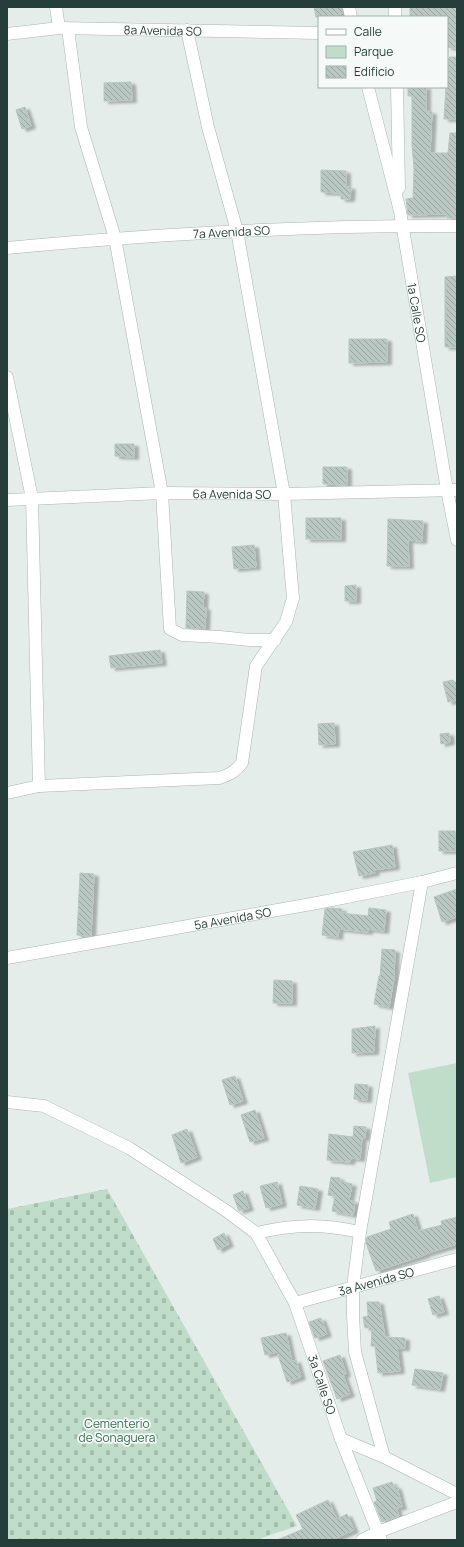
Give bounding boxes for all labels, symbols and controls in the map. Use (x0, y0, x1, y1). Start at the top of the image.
legend (318, 16, 448, 88)
street label: 8a Avenida SO (123, 21, 202, 39)
text: Calle (354, 23, 382, 40)
text: Parque (354, 43, 393, 60)
text: Edificio (354, 63, 394, 80)
street label: 7a Avenida SO (192, 221, 271, 242)
street label: 1a Calle SO (404, 281, 431, 344)
street label: 6a Avenida SO (192, 485, 272, 502)
street label: 5a Avenida SO (193, 903, 273, 933)
street label: 3a Avenida SO (336, 1263, 416, 1299)
street label: 3a Calle SO (305, 1352, 341, 1417)
park label: Cementerio de Sonaguera (79, 1415, 155, 1446)

